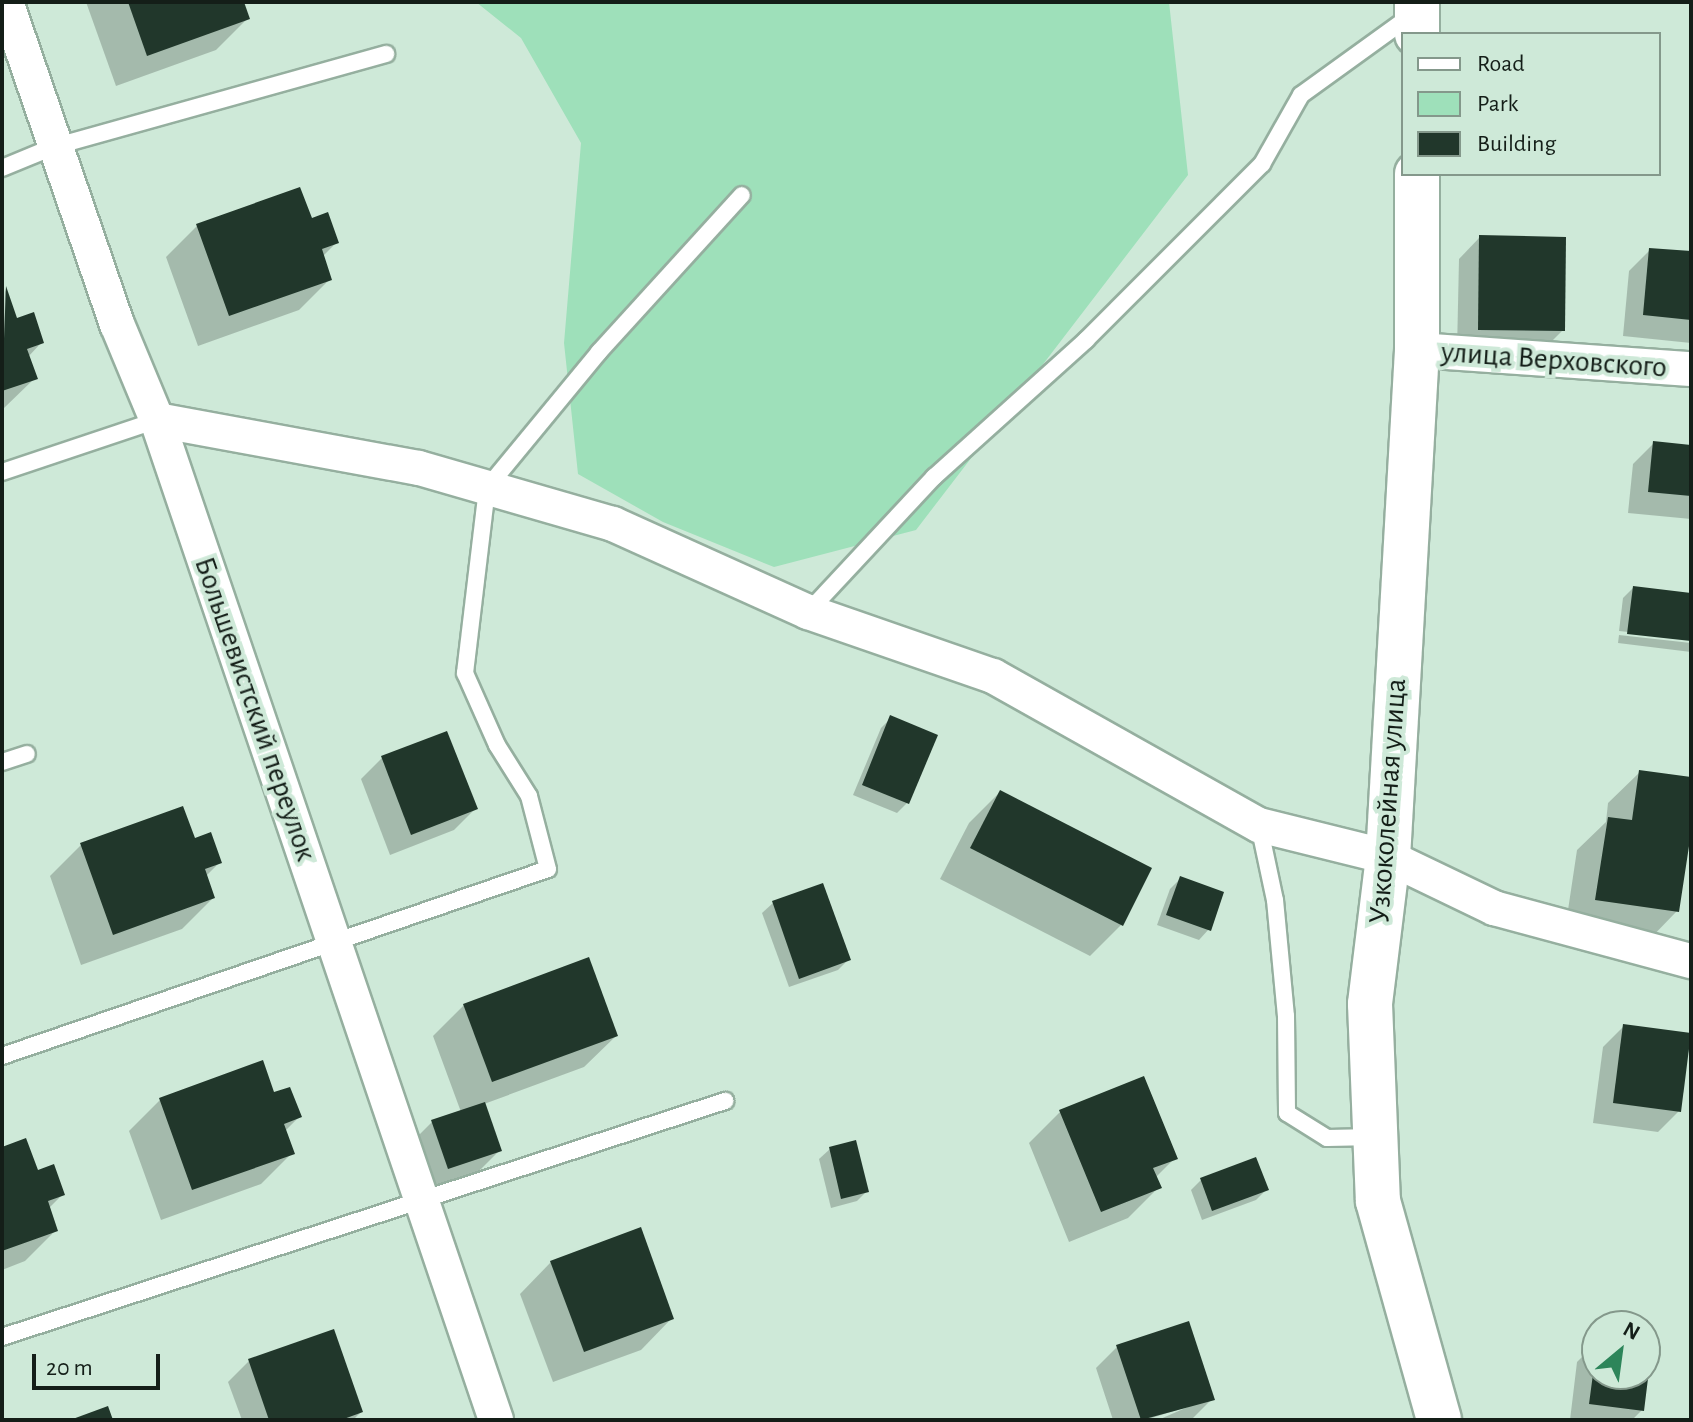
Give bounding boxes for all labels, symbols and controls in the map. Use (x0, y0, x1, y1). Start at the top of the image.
legend (1401, 32, 1661, 176)
text: Road (1477, 52, 1525, 76)
text: Park (1477, 92, 1518, 116)
text: Building (1477, 132, 1556, 156)
street label: улица Верховского (1440, 334, 1668, 386)
street label: Большевистский переулок (186, 552, 324, 866)
street label: Узкоколейная улица (1361, 677, 1415, 925)
north arrow (1581, 1310, 1661, 1390)
text: N (1620, 1317, 1644, 1344)
scale bar (36, 1338, 164, 1388)
text: 20 m (46, 1356, 93, 1380)

